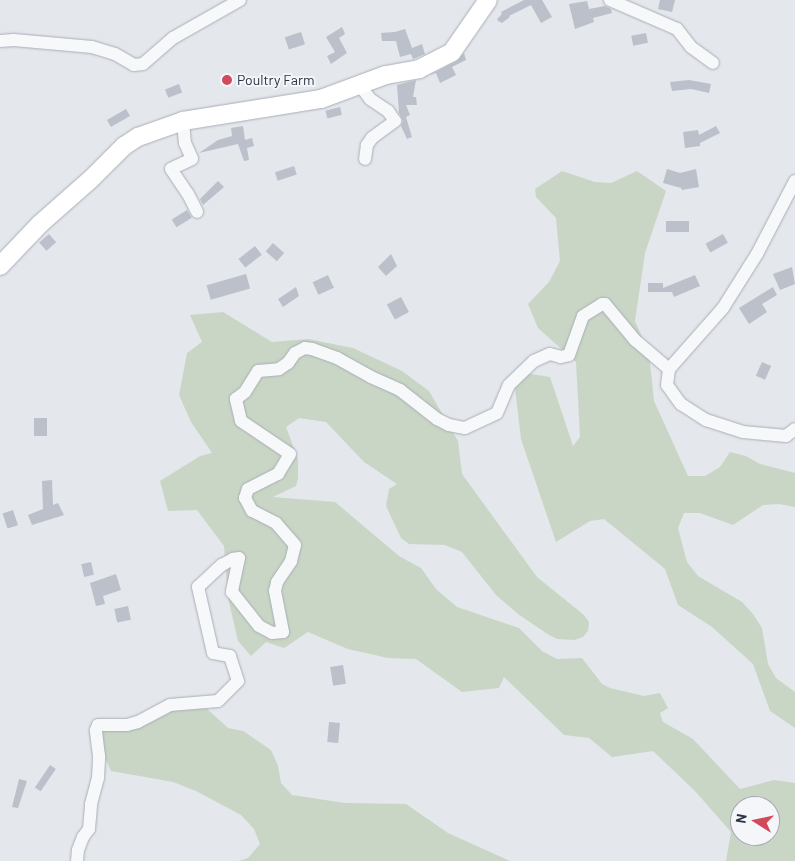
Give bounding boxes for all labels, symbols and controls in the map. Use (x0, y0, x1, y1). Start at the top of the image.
place label: Poultry Farm (237, 72, 315, 88)
marker: Poultry Farm (221, 74, 233, 86)
north arrow (730, 796, 780, 846)
text: N (732, 812, 750, 825)

